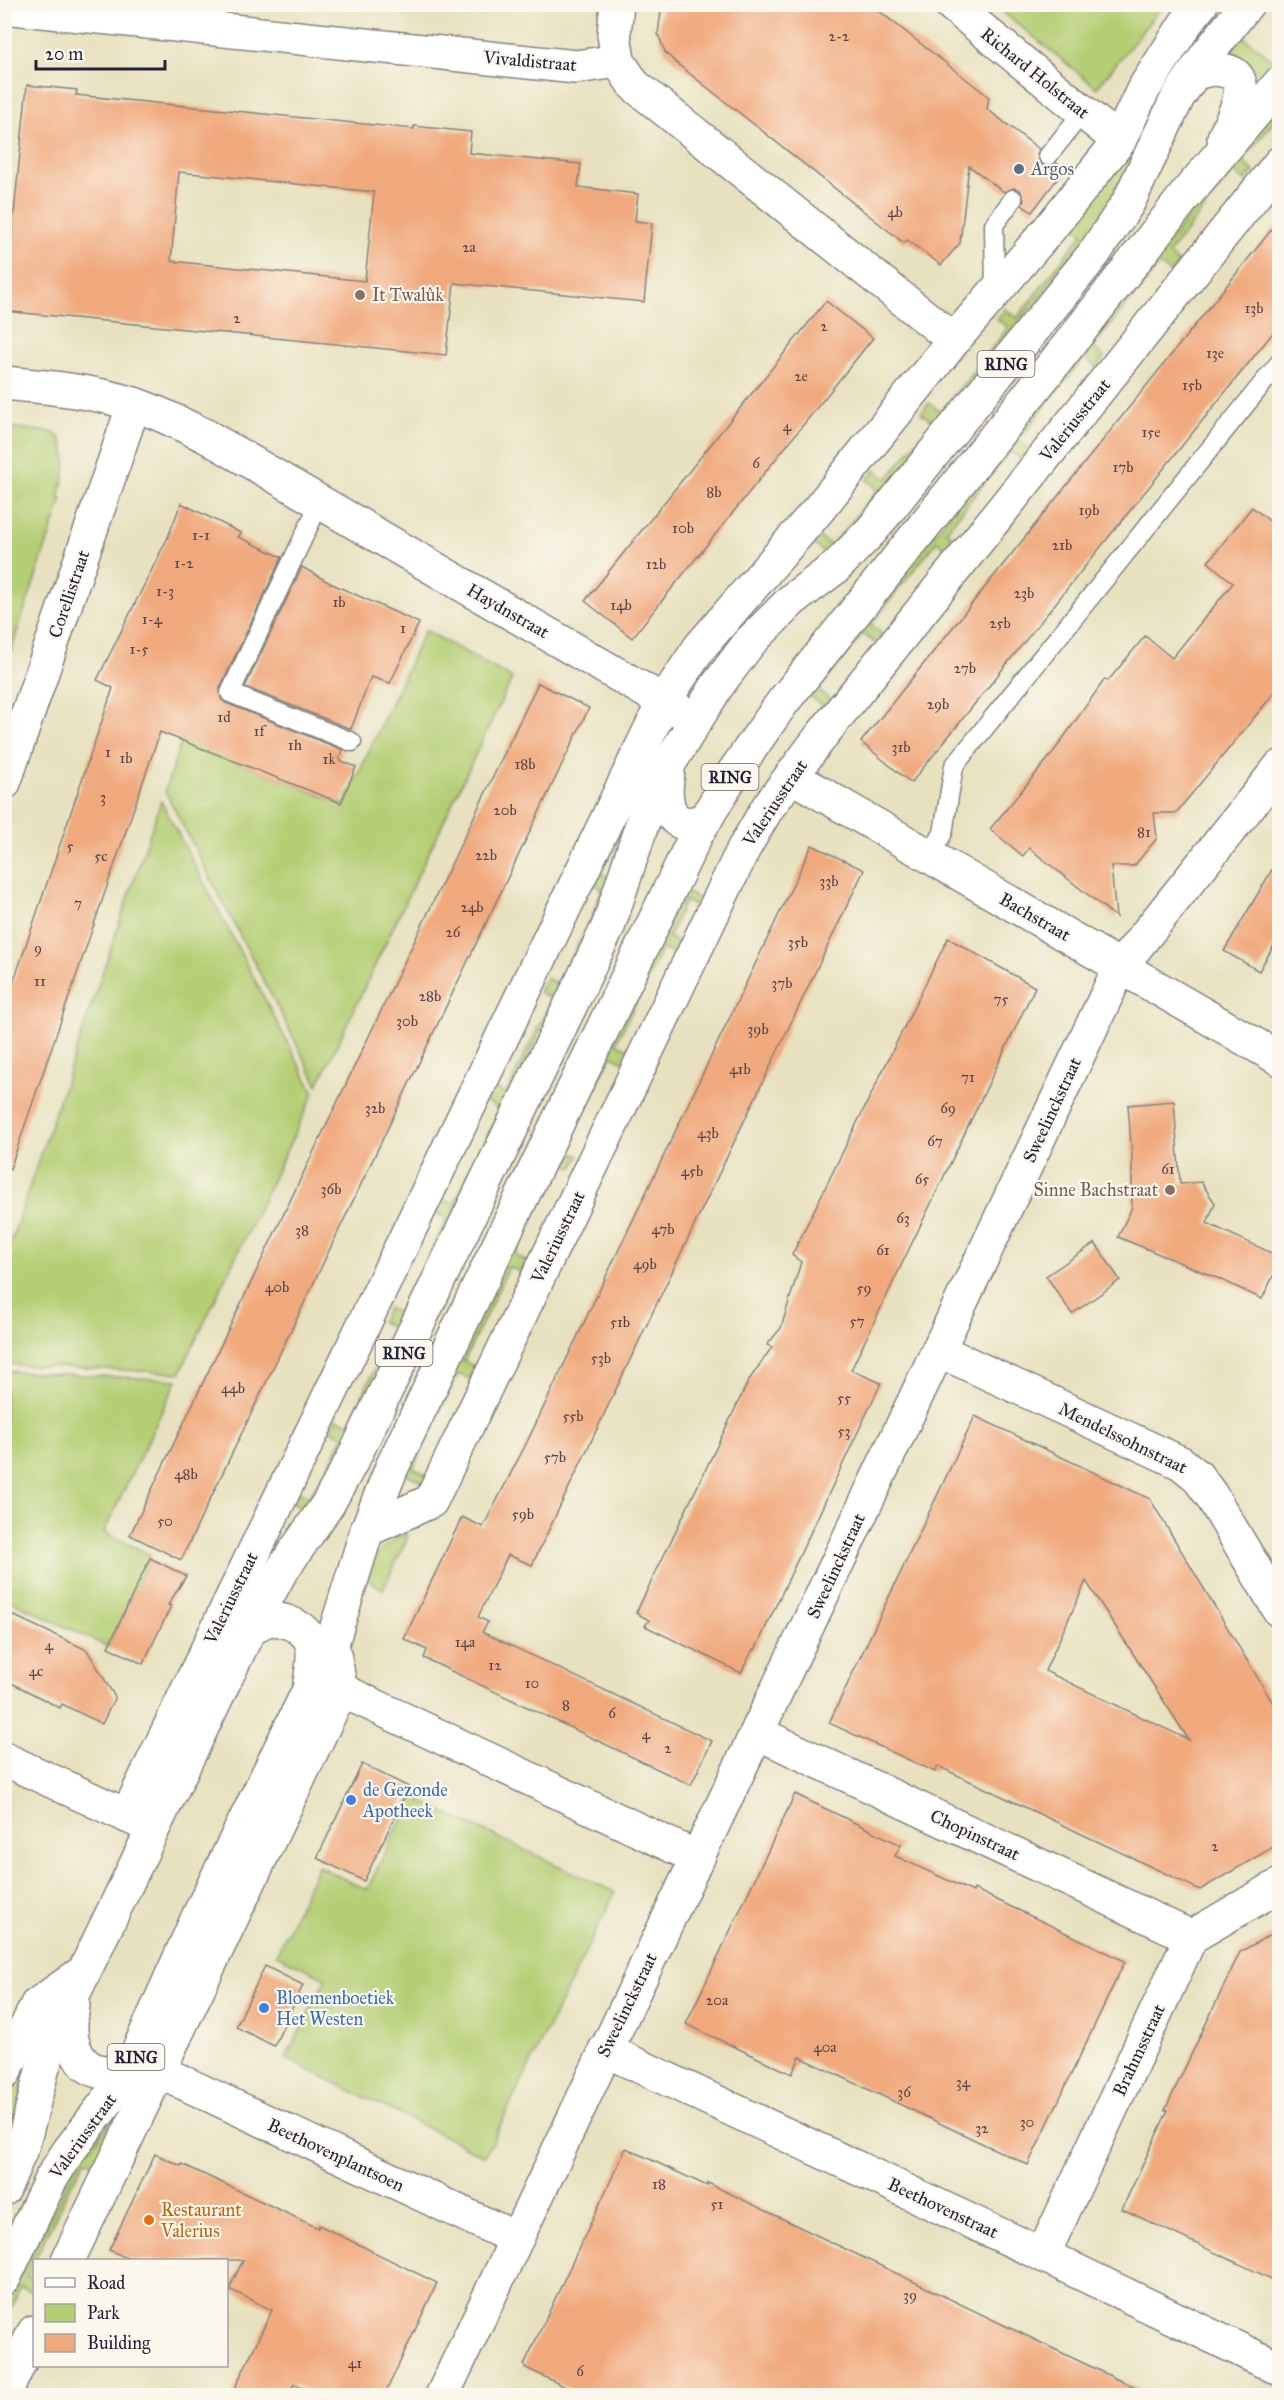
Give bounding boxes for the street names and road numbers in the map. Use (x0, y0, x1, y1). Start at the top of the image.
street label: Richard Holstraat (976, 23, 1094, 124)
street label: Vivaldistraat (481, 46, 578, 76)
road number: RING (978, 351, 1034, 377)
street label: Valeriusstraat (1034, 374, 1115, 467)
street label: Corellistraat (44, 547, 94, 641)
street label: Haydnstraat (463, 579, 554, 644)
street label: Valeriusstraat (737, 755, 812, 851)
road number: RING (702, 764, 758, 790)
street label: Bachstraat (996, 888, 1075, 946)
street label: Sweelinckstraat (1018, 1053, 1086, 1166)
street label: Valeriusstraat (526, 1187, 590, 1288)
road number: RING (376, 1340, 432, 1366)
street label: Mendelssohnstraat (1055, 1397, 1191, 1479)
street label: Sweelinckstraat (802, 1509, 870, 1622)
street label: Valeriusstraat (199, 1548, 263, 1649)
street label: Chopinstraat (927, 1805, 1024, 1866)
street label: Sweelinckstraat (592, 1949, 662, 2061)
street label: Brahmsstraat (1108, 2000, 1170, 2100)
road number: RING (108, 2044, 164, 2070)
street label: Valeriusstraat (44, 2089, 122, 2184)
street label: Beethovenplantsoen (264, 2114, 408, 2196)
street label: Beethovenstraat (884, 2173, 1002, 2243)

